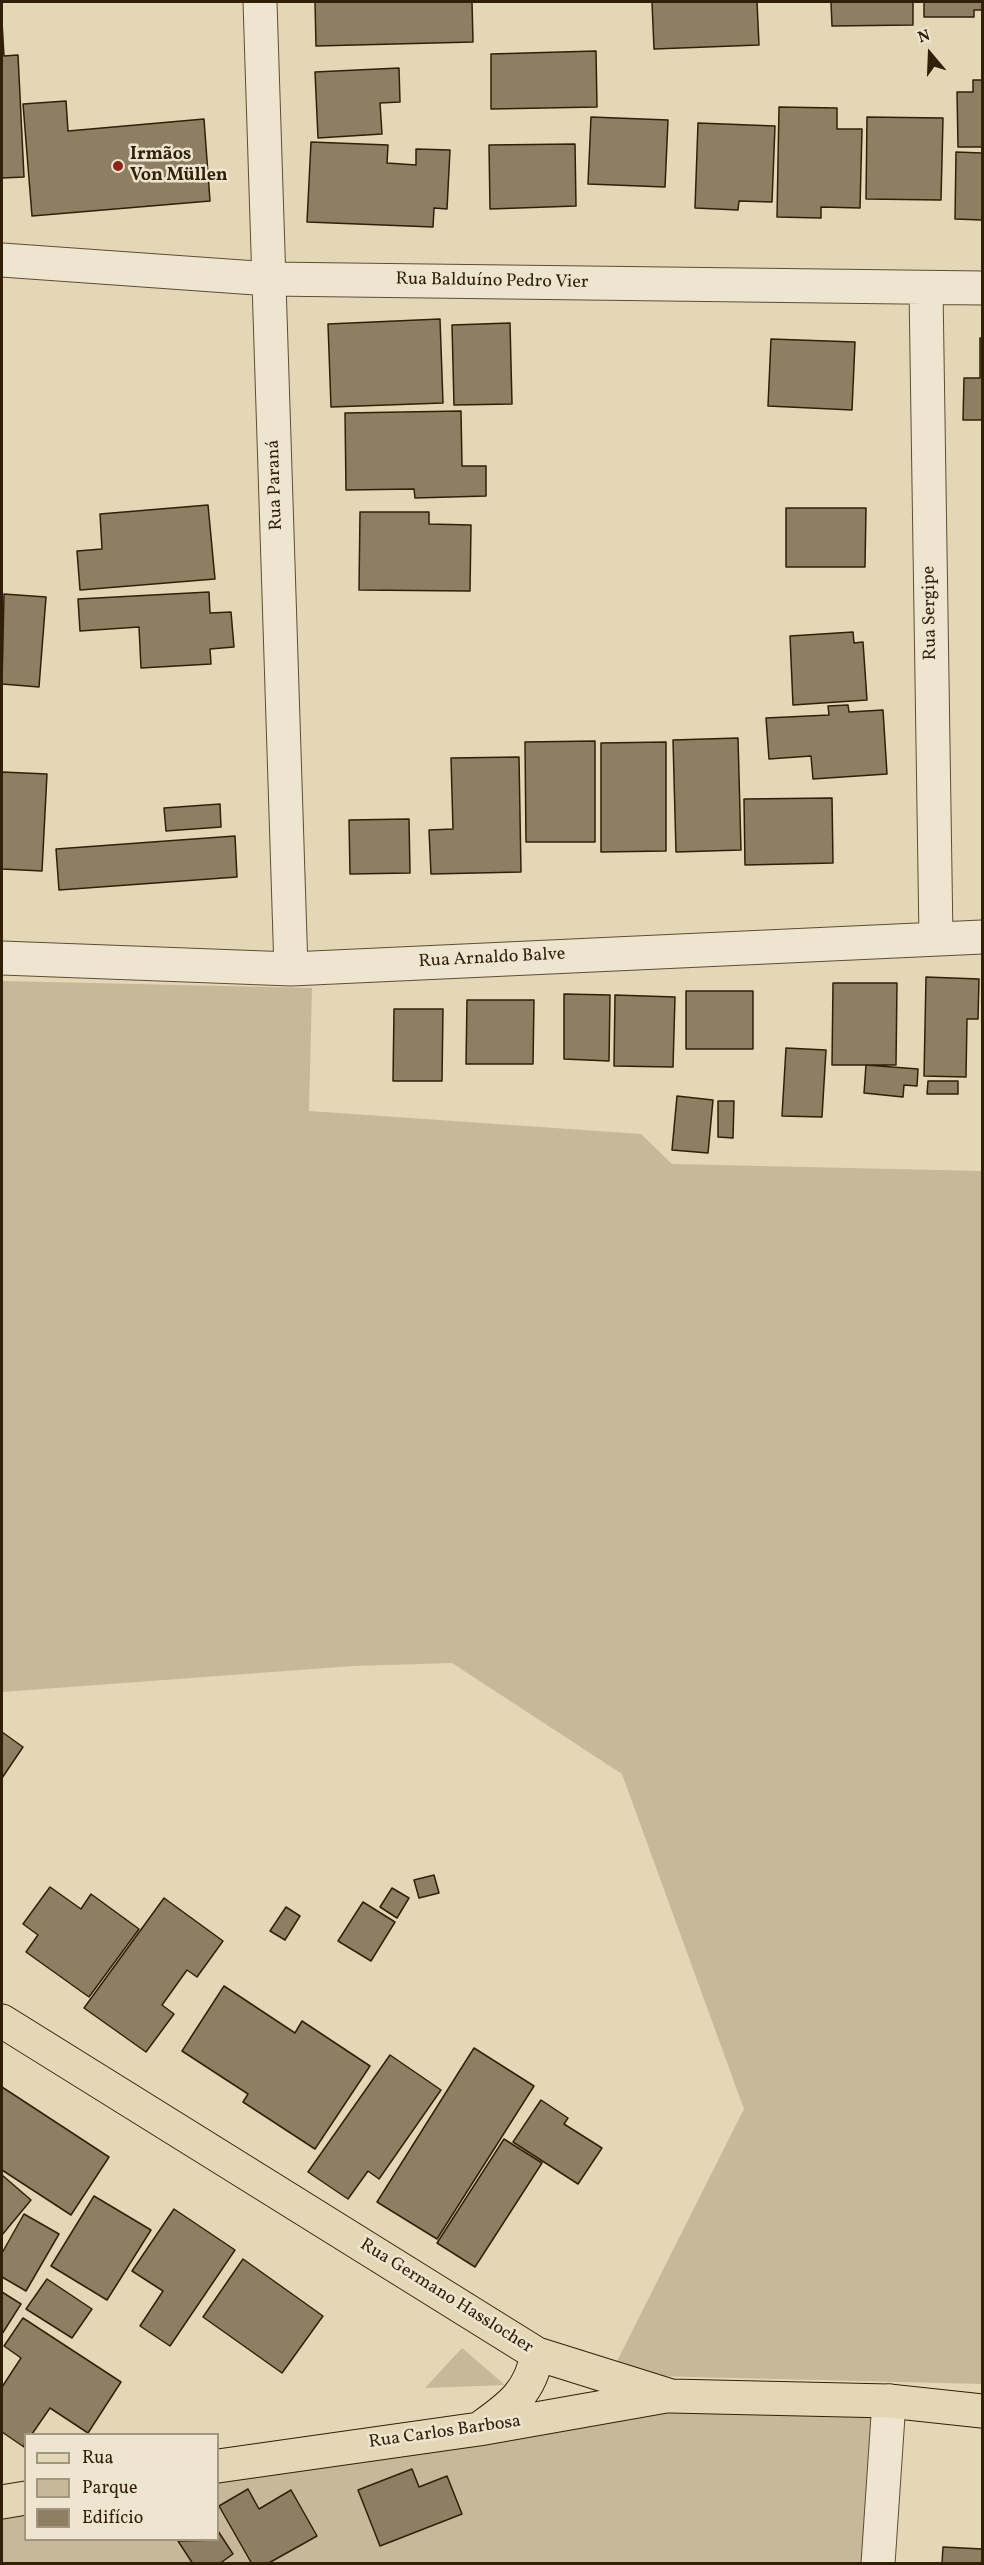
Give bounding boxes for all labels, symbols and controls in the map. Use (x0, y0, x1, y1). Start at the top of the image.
north arrow (900, 24, 960, 84)
text: N (915, 25, 933, 49)
place label: Irmãos Von Müllen (130, 145, 228, 188)
marker: Irmãos Von Müllen (111, 159, 125, 173)
street label: Rua Balduíno Pedro Vier (395, 270, 589, 294)
street label: Rua Paraná (264, 439, 288, 531)
street label: Rua Sergipe (919, 566, 943, 660)
street label: Rua Arnaldo Balve (418, 944, 566, 974)
street label: Rua Germano Hasslocher (355, 2235, 537, 2359)
street label: Rua Carlos Barbosa (368, 2412, 522, 2454)
legend (24, 2433, 219, 2541)
text: Rua (82, 2446, 113, 2471)
text: Parque (82, 2476, 137, 2501)
text: Edifício (82, 2506, 143, 2531)

